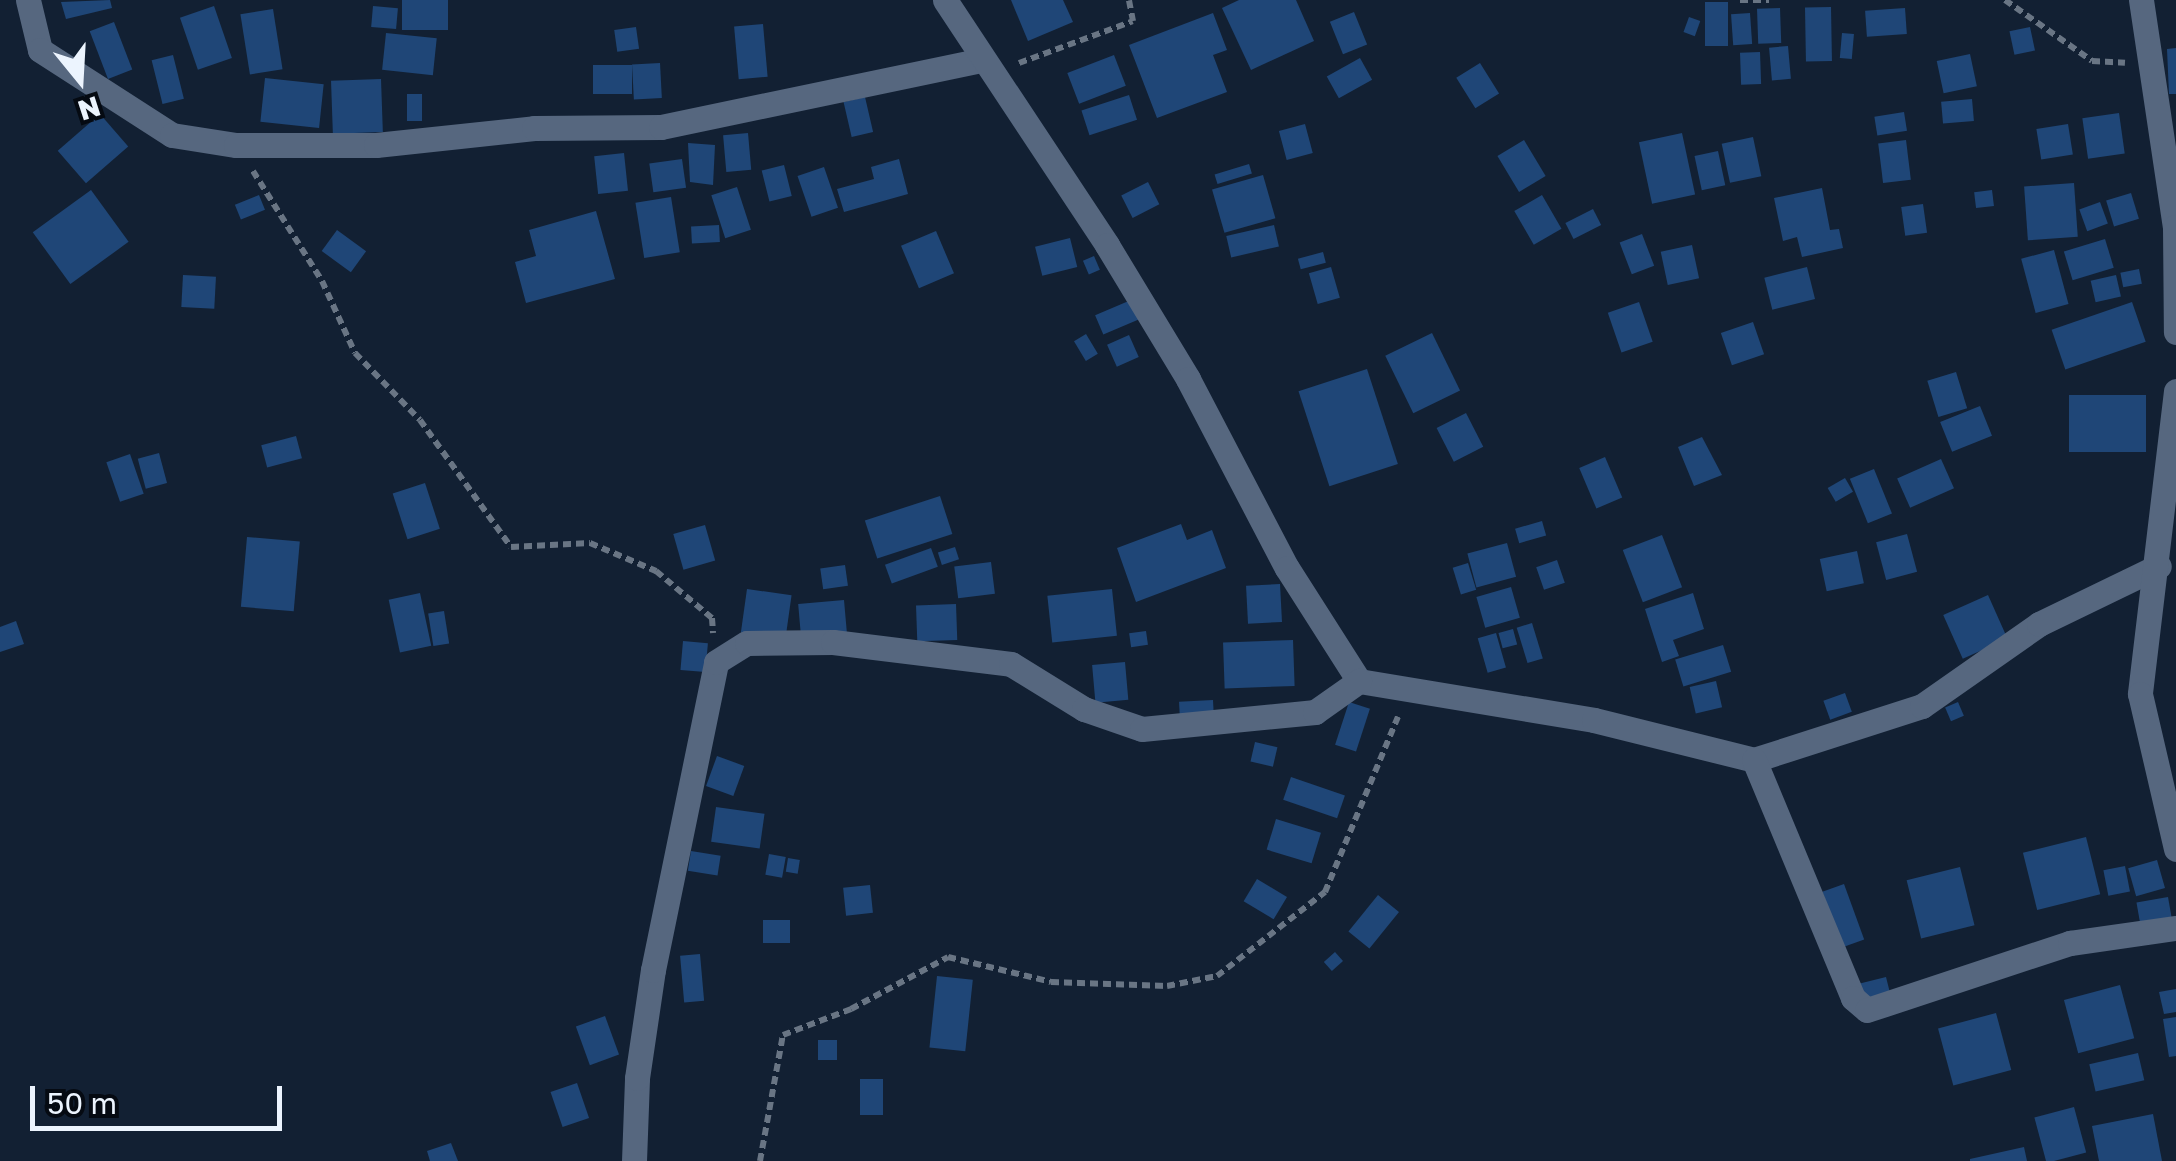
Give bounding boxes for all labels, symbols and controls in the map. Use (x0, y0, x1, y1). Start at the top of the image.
north arrow (30, 30, 130, 130)
text: N (74, 90, 105, 128)
scale bar (35, 1066, 288, 1128)
text: 50 m (47, 1085, 117, 1121)

